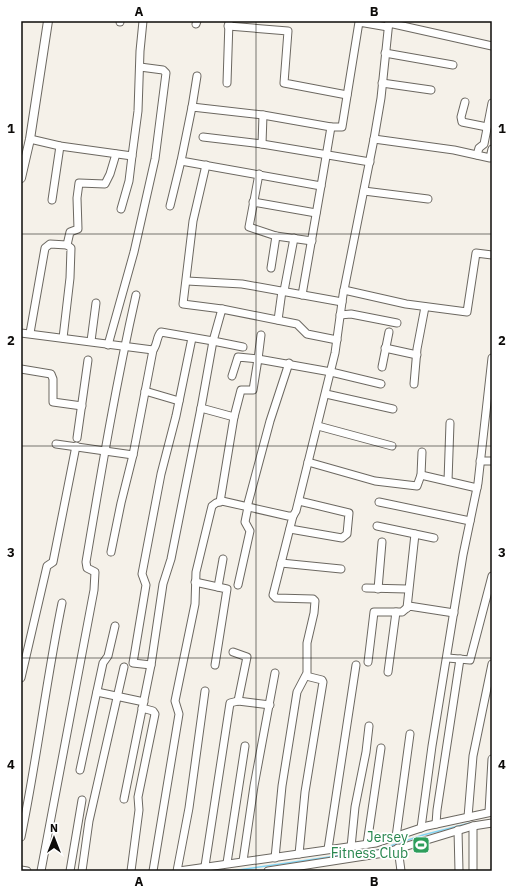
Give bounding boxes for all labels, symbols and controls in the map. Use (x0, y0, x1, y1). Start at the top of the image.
text: A (135, 3, 144, 20)
text: B (370, 3, 379, 20)
text: 1 (7, 120, 15, 137)
text: 1 (498, 120, 506, 137)
text: 2 (7, 332, 15, 349)
text: 2 (498, 332, 506, 349)
text: 3 (7, 544, 15, 561)
text: 3 (498, 544, 506, 561)
text: 4 (7, 756, 15, 773)
text: 4 (498, 756, 506, 773)
north arrow (34, 818, 74, 858)
text: N (50, 821, 58, 835)
place label: Jersey Fitness Club (331, 828, 408, 862)
sports icon: Jersey Fitness Club (411, 835, 431, 855)
text: A (135, 873, 144, 890)
text: B (370, 873, 379, 890)

